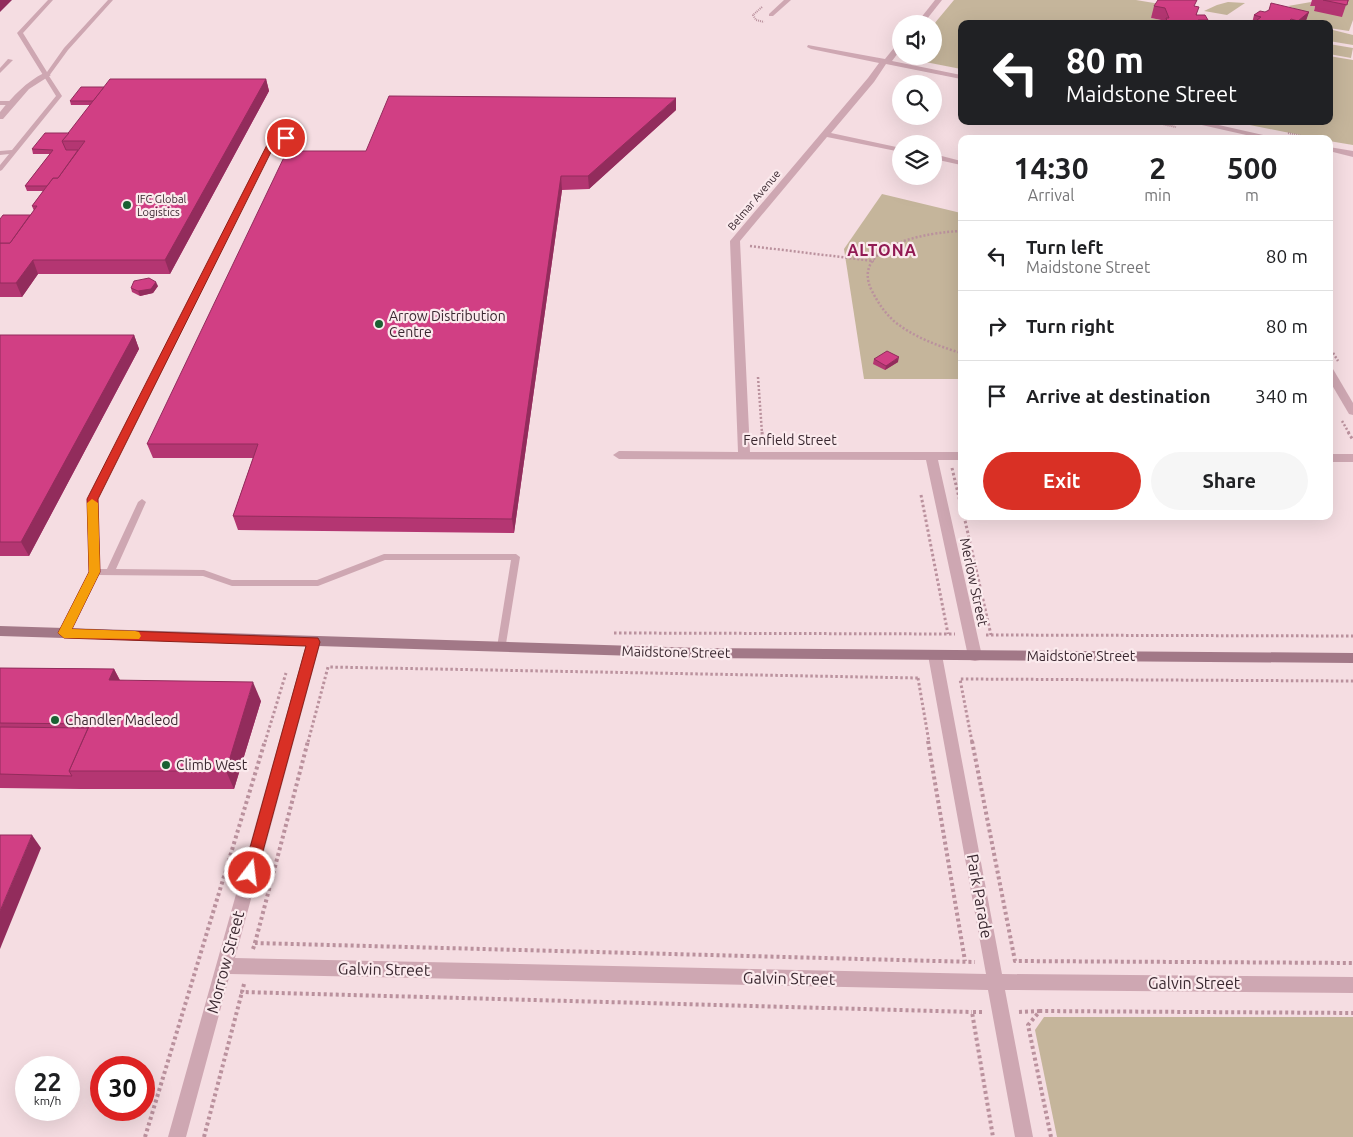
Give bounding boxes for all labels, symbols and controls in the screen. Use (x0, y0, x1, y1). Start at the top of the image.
map controls (892, 15, 942, 185)
button: sound (892, 15, 942, 65)
icon: left (983, 40, 1048, 105)
text: 80 m (1066, 40, 1144, 80)
button: search (892, 75, 942, 125)
text: Maidstone Street (1066, 81, 1237, 106)
pin (265, 117, 307, 159)
icon: arrive (272, 124, 300, 152)
button: layers (892, 135, 942, 185)
text: 14:30 (1014, 151, 1089, 185)
text: 2 (1149, 151, 1166, 185)
text: 500 (1227, 151, 1277, 185)
street label: Belmar Avenue (725, 167, 783, 233)
text: Arrival (1028, 186, 1074, 204)
text: min (1144, 186, 1171, 204)
text: m (1245, 186, 1259, 204)
place label: IFC Global Logistics (137, 193, 187, 218)
marker: IFC Global Logistics (121, 199, 133, 211)
text: Turn left (1026, 236, 1104, 258)
district label: ALTONA (847, 241, 917, 259)
icon: left (983, 242, 1011, 270)
text: 80 m (1266, 245, 1308, 267)
text: Maidstone Street (1026, 258, 1150, 276)
place label: Arrow Distribution Centre (389, 308, 506, 340)
icon: right (983, 312, 1011, 340)
text: Turn right (1026, 315, 1114, 337)
text: 80 m (1266, 315, 1308, 337)
marker: Arrow Distribution Centre (373, 318, 385, 330)
icon: arrive (983, 382, 1011, 410)
text: Arrive at destination (1026, 385, 1211, 407)
text: 340 m (1255, 385, 1308, 407)
street label: Fenfield Street (743, 432, 837, 448)
button: Exit (983, 452, 1141, 510)
button: Share (1151, 452, 1308, 510)
street label: Merlow Street (957, 536, 991, 628)
street label: Maidstone Street (622, 643, 731, 661)
street label: Maidstone Street (1027, 648, 1136, 664)
place label: Chandler Macleod (65, 712, 179, 728)
marker: Chandler Macleod (49, 714, 61, 726)
place label: Climb West (176, 757, 248, 773)
marker: Climb West (160, 759, 172, 771)
position arrow (223, 846, 275, 898)
street label: Park Parade (964, 852, 996, 940)
street label: Morrow Street (203, 908, 248, 1015)
street label: Galvin Street (338, 959, 431, 979)
street label: Galvin Street (743, 968, 836, 988)
street label: Galvin Street (1148, 974, 1241, 992)
speed limit sign: 30 (90, 1056, 155, 1121)
text: 22 (33, 1068, 62, 1096)
text: km/h (34, 1094, 61, 1107)

